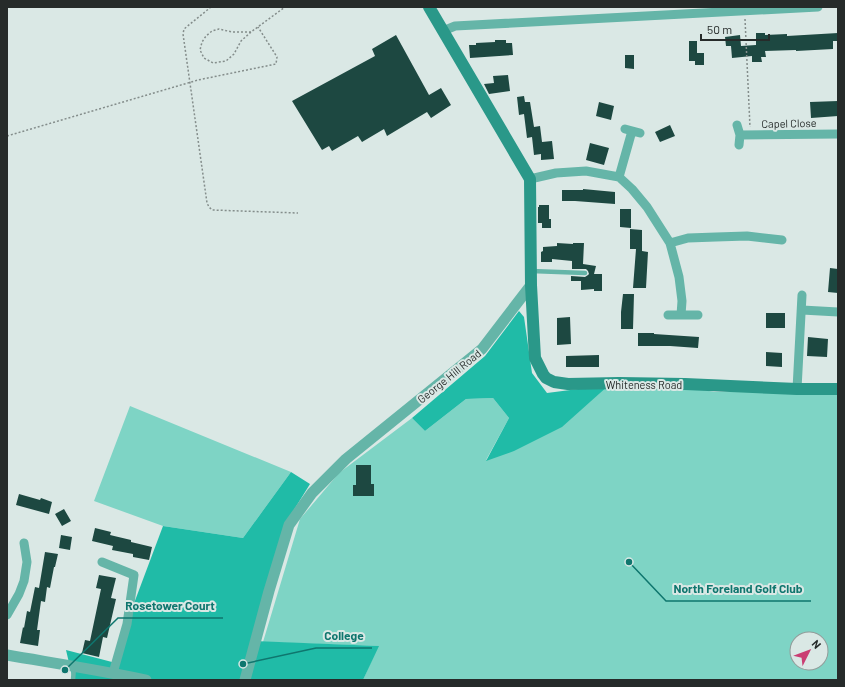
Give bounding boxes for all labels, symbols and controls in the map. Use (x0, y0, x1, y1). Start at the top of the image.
scale bar (701, 16, 769, 42)
text: 50 m (707, 22, 732, 36)
street label: Capel Close (761, 116, 817, 130)
street label: George Hill Road (415, 346, 483, 406)
street label: Whiteness Road (606, 378, 682, 391)
callout: North Foreland Golf Club (666, 577, 811, 601)
text: North Foreland Golf Club (673, 581, 803, 595)
callout: Rosetower Court (118, 594, 223, 618)
text: Rosetower Court (125, 598, 215, 612)
callout: College (316, 624, 372, 648)
text: College (324, 628, 364, 642)
north arrow (789, 631, 829, 671)
text: N (810, 637, 824, 651)

